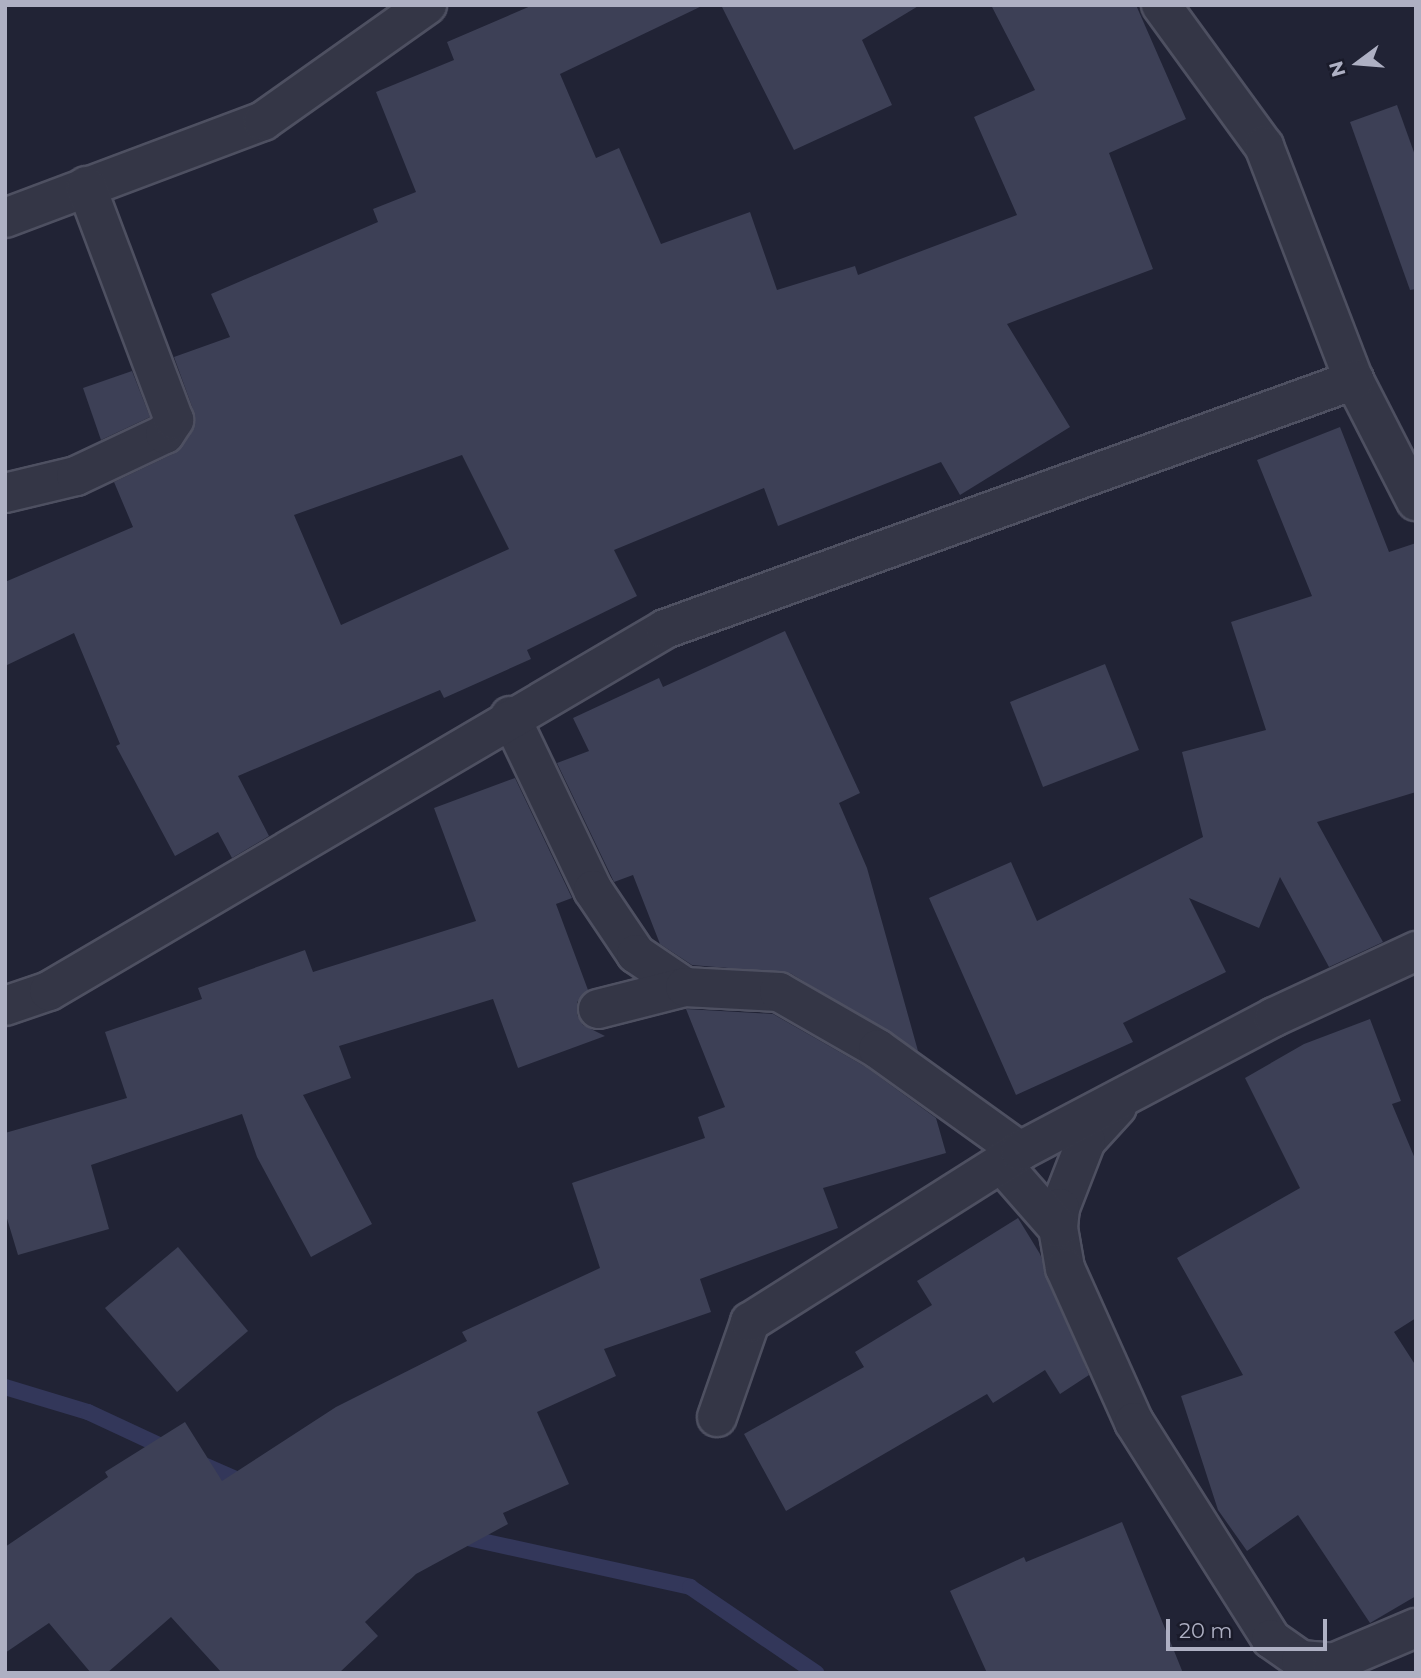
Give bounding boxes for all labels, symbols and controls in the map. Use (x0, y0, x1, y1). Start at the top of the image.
north arrow (1323, 28, 1393, 98)
text: N (1324, 58, 1351, 79)
scale bar (1169, 1604, 1330, 1648)
text: 20 m (1179, 1618, 1233, 1643)

